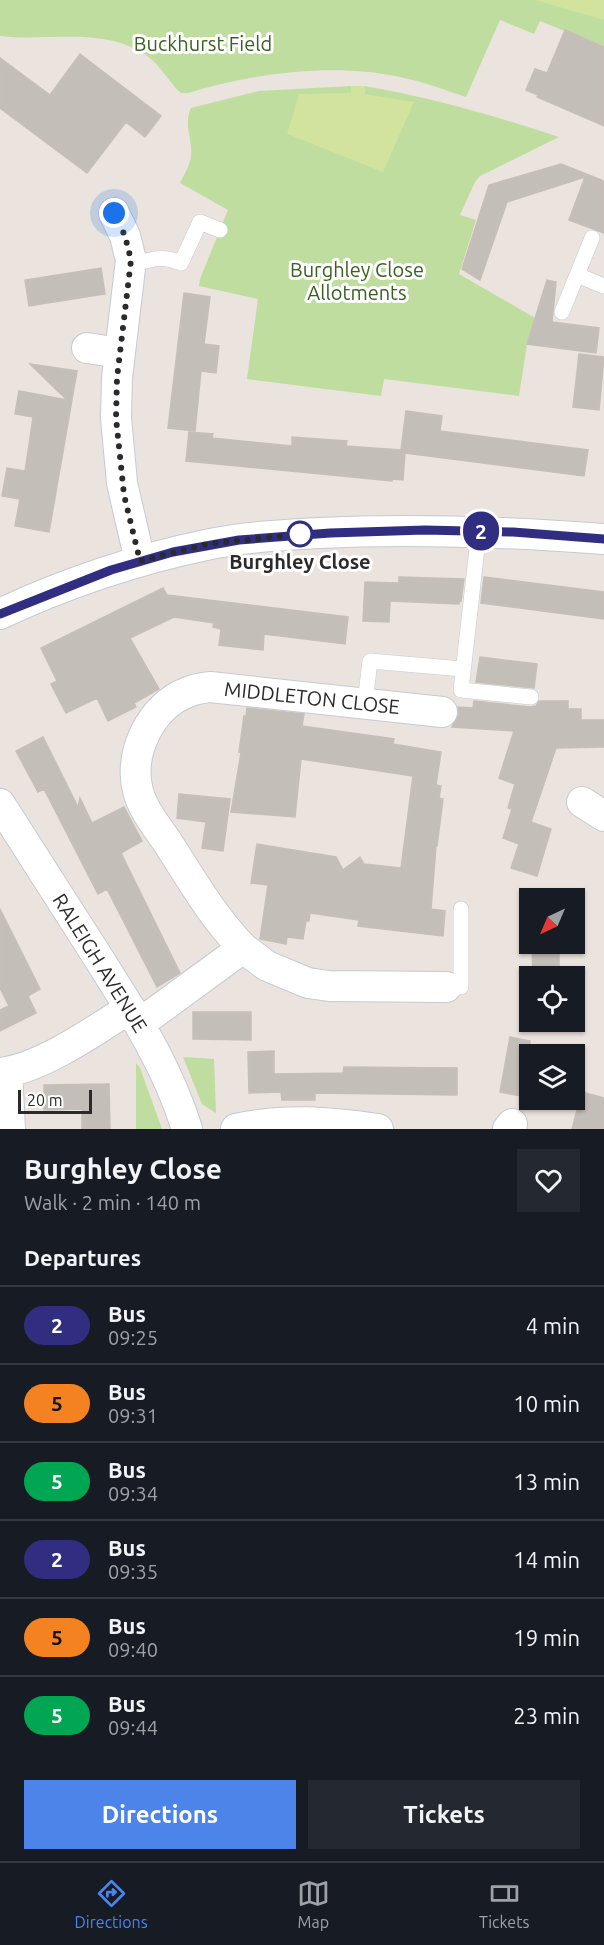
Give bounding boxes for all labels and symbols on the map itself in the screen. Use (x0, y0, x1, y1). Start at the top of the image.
park label: Buckhurst Field (134, 32, 272, 55)
your location (99, 198, 129, 228)
park label: Burghley Close Allotments (290, 258, 424, 304)
line badge: 2 (462, 512, 500, 550)
marker: Burghley Close (287, 521, 313, 547)
place label: Burghley Close (229, 550, 371, 573)
street label: MIDDLETON CLOSE (223, 677, 401, 718)
north arrow (519, 888, 585, 954)
street label: RALEIGH AVENUE (48, 889, 152, 1036)
scale bar (18, 1087, 92, 1114)

